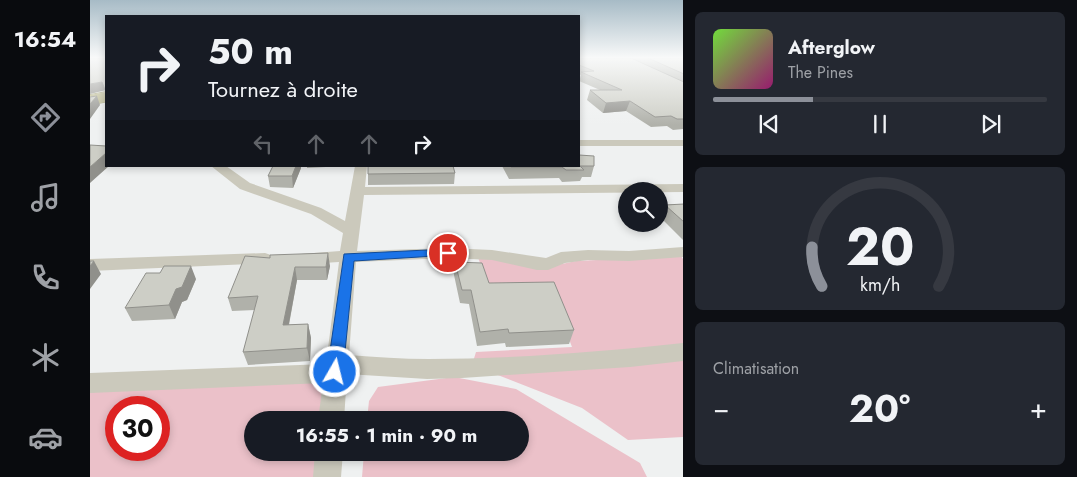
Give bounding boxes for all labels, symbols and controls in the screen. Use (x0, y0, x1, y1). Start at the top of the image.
text: 16:54 (14, 23, 76, 55)
text: 50 m (208, 27, 293, 77)
text: Afterglow (788, 34, 875, 61)
icon: right (125, 35, 190, 100)
text: The Pines (788, 61, 853, 84)
text: Tournez à droite (208, 73, 358, 105)
icon: directions (28, 100, 63, 135)
icon: previous (755, 110, 783, 138)
icon: pause (866, 110, 894, 138)
icon: next (977, 110, 1005, 138)
icon: left (249, 130, 277, 158)
icon: ahead (302, 130, 330, 158)
icon: ahead (355, 130, 383, 158)
icon: right (408, 130, 436, 158)
icon: music (28, 180, 63, 215)
map controls (618, 182, 668, 232)
button: search (618, 182, 668, 232)
text: 20 (846, 209, 914, 285)
pin (427, 232, 469, 274)
icon: arrive (434, 239, 462, 267)
icon: phone (28, 260, 63, 295)
text: km/h (860, 272, 900, 298)
icon: climate (28, 340, 63, 375)
position arrow (308, 345, 360, 397)
text: Climatisation (713, 357, 799, 380)
text: 20° (849, 381, 910, 436)
text: − (713, 388, 730, 429)
text: + (1030, 388, 1047, 429)
speed limit sign: 30 (105, 396, 170, 461)
icon: car (28, 420, 63, 455)
text: 16:55 · 1 min · 90 m (296, 422, 477, 449)

